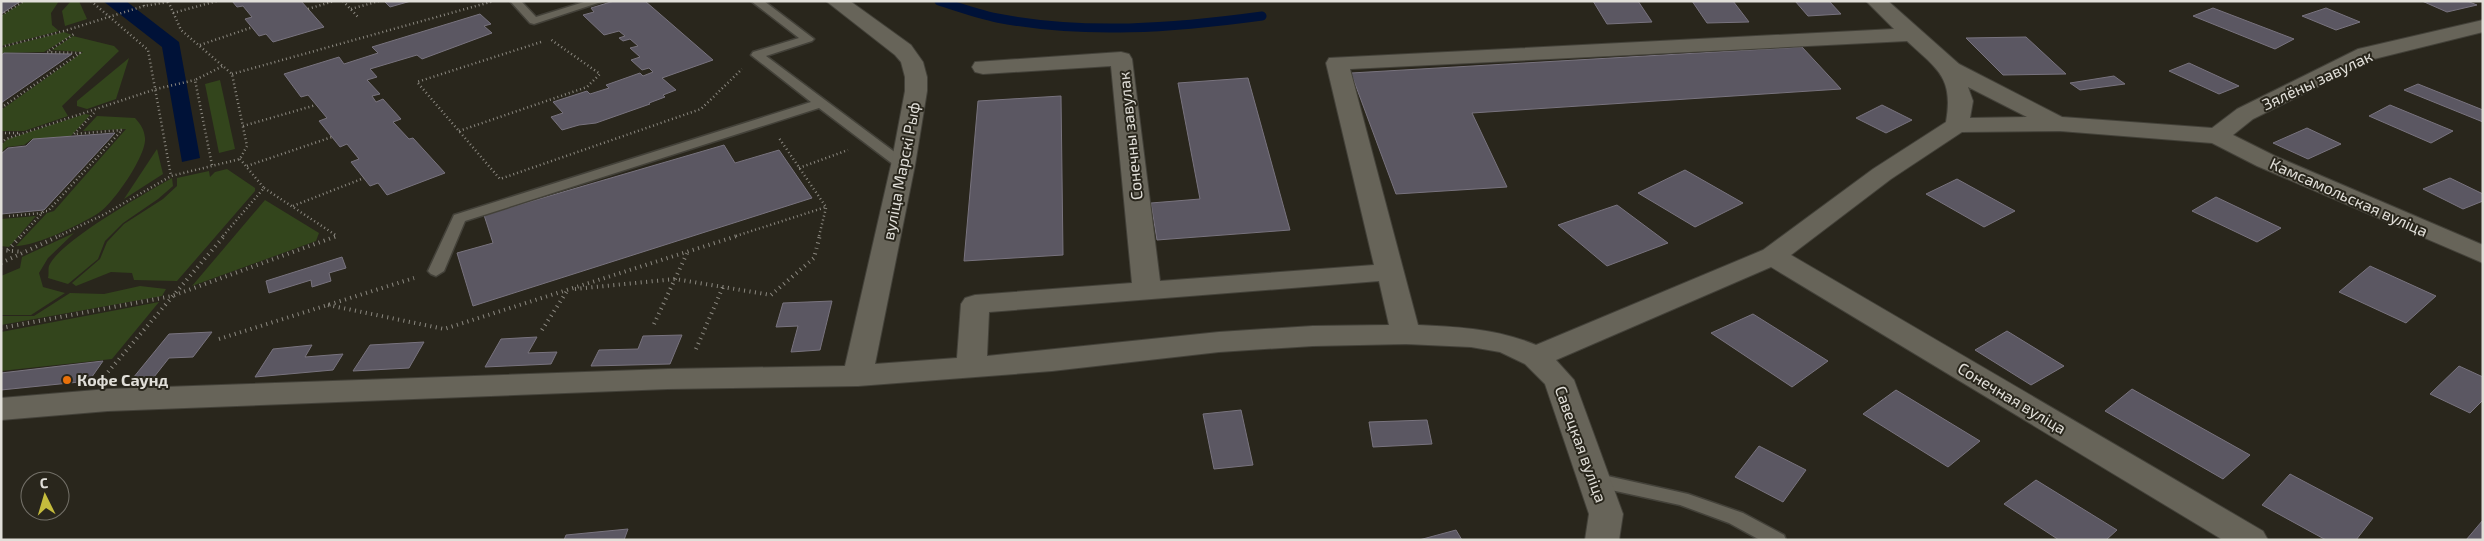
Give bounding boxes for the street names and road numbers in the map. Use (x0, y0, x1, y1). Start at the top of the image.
street label: Зялёны завулак (2259, 46, 2376, 114)
street label: Сонечны завулак (1113, 70, 1147, 201)
street label: вуліца Марскі Рыф (878, 100, 924, 242)
street label: Камсамольская вуліца (2267, 153, 2431, 241)
street label: Сонечная вуліца (1954, 358, 2070, 438)
street label: Савецкая вуліца (1551, 383, 1611, 505)

